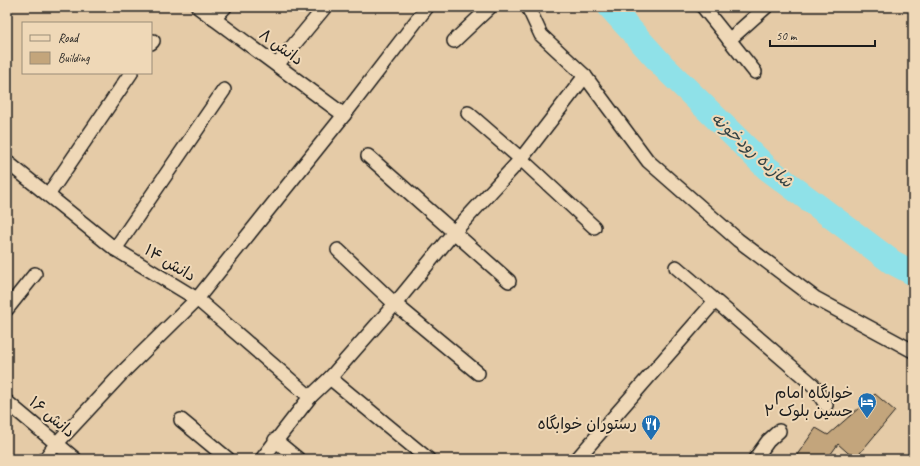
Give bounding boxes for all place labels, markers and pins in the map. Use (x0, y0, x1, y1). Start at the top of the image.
place label: خوابگاه امام حسین بلوک ۲ (764, 383, 853, 421)
hotel icon: خوابگاه امام حسین بلوک ۲ (856, 391, 878, 419)
restaurant icon: رستوران خوابگاه (640, 413, 662, 441)
place label: رستوران خوابگاه (537, 414, 637, 434)

